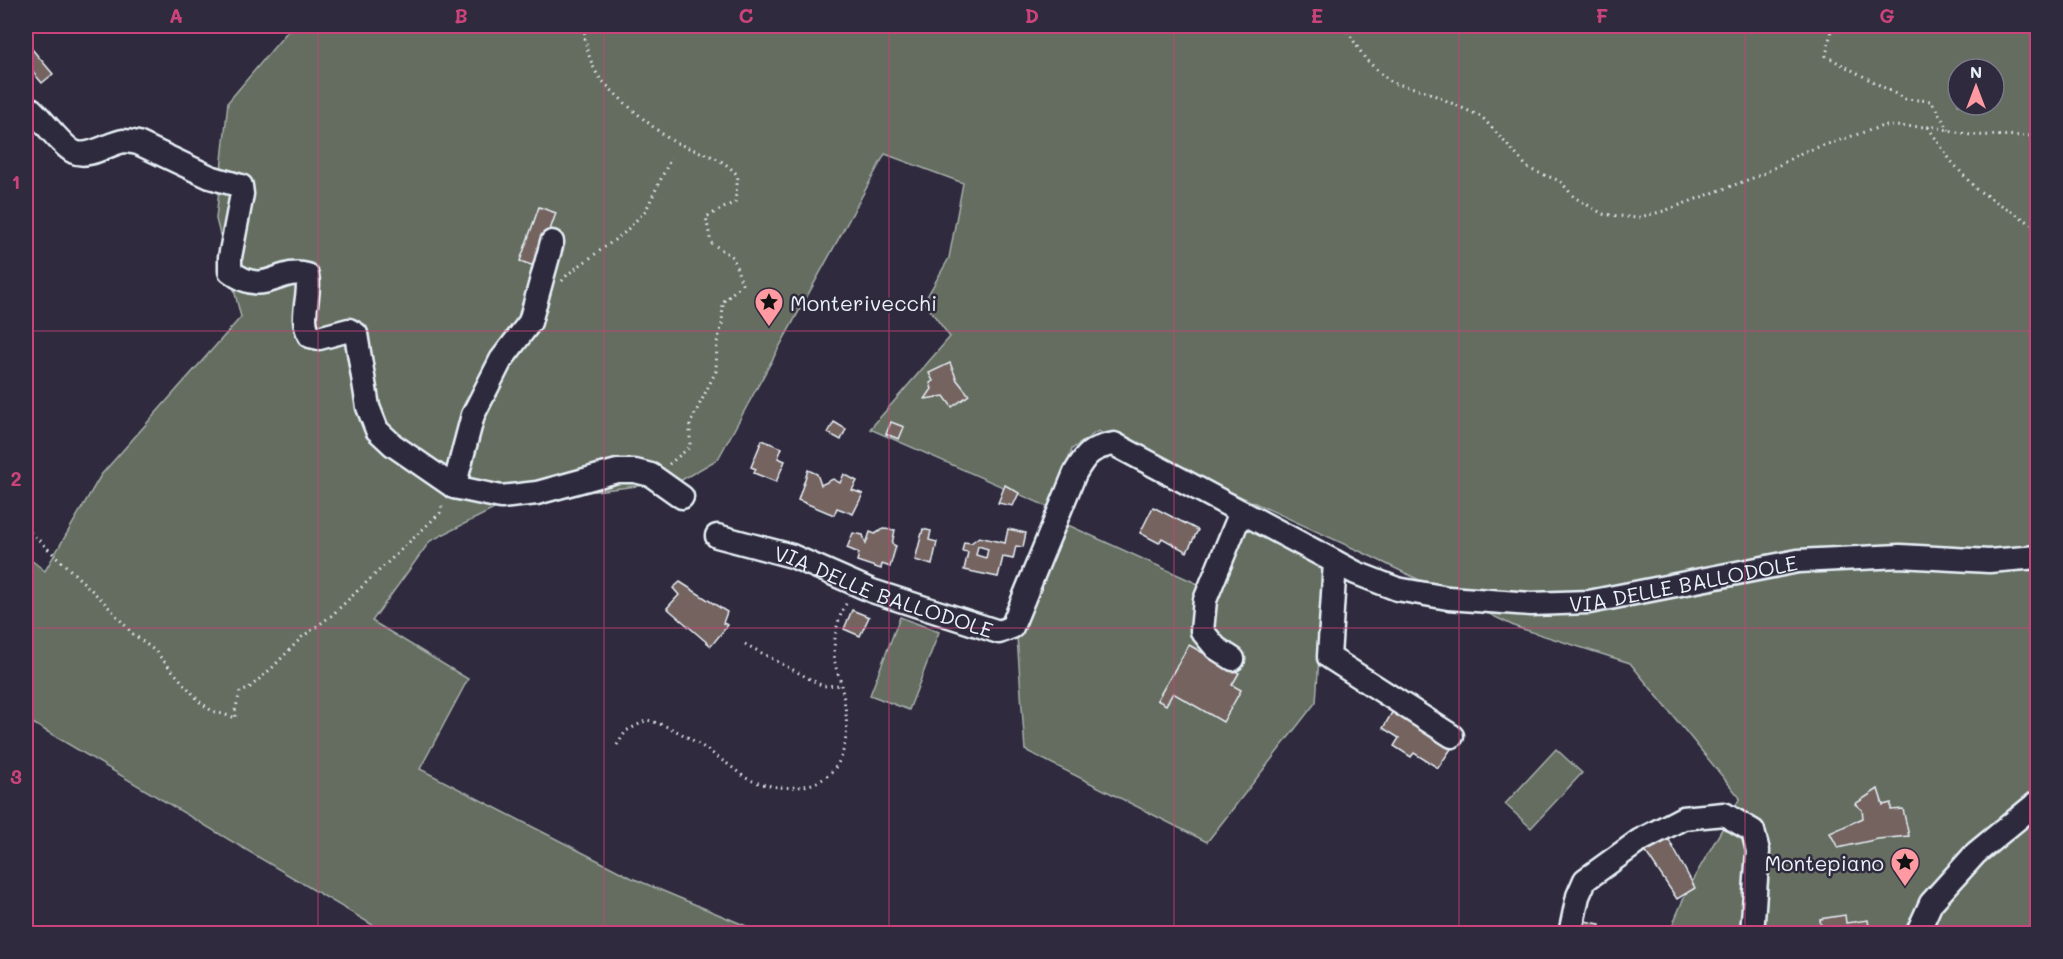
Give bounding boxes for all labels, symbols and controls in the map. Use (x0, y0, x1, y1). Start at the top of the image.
text: A (169, 2, 183, 28)
text: B (454, 2, 468, 28)
text: C (739, 2, 754, 28)
text: D (1025, 2, 1039, 28)
text: E (1311, 2, 1323, 28)
text: F (1596, 2, 1609, 28)
text: G (1879, 2, 1895, 28)
north arrow (1946, 57, 2006, 117)
text: N (1970, 61, 1982, 82)
text: 1 (12, 168, 20, 194)
place icon: Monterivecchi (753, 286, 785, 328)
place label: Monterivecchi (790, 289, 937, 316)
text: 2 (10, 465, 22, 491)
street label: VIA DELLE BALLODOLE (772, 538, 997, 643)
street label: VIA DELLE BALLODOLE (1569, 548, 1799, 616)
text: 3 (10, 763, 22, 789)
place icon: Montepiano (1889, 846, 1921, 888)
place label: Montepiano (1764, 849, 1884, 876)

